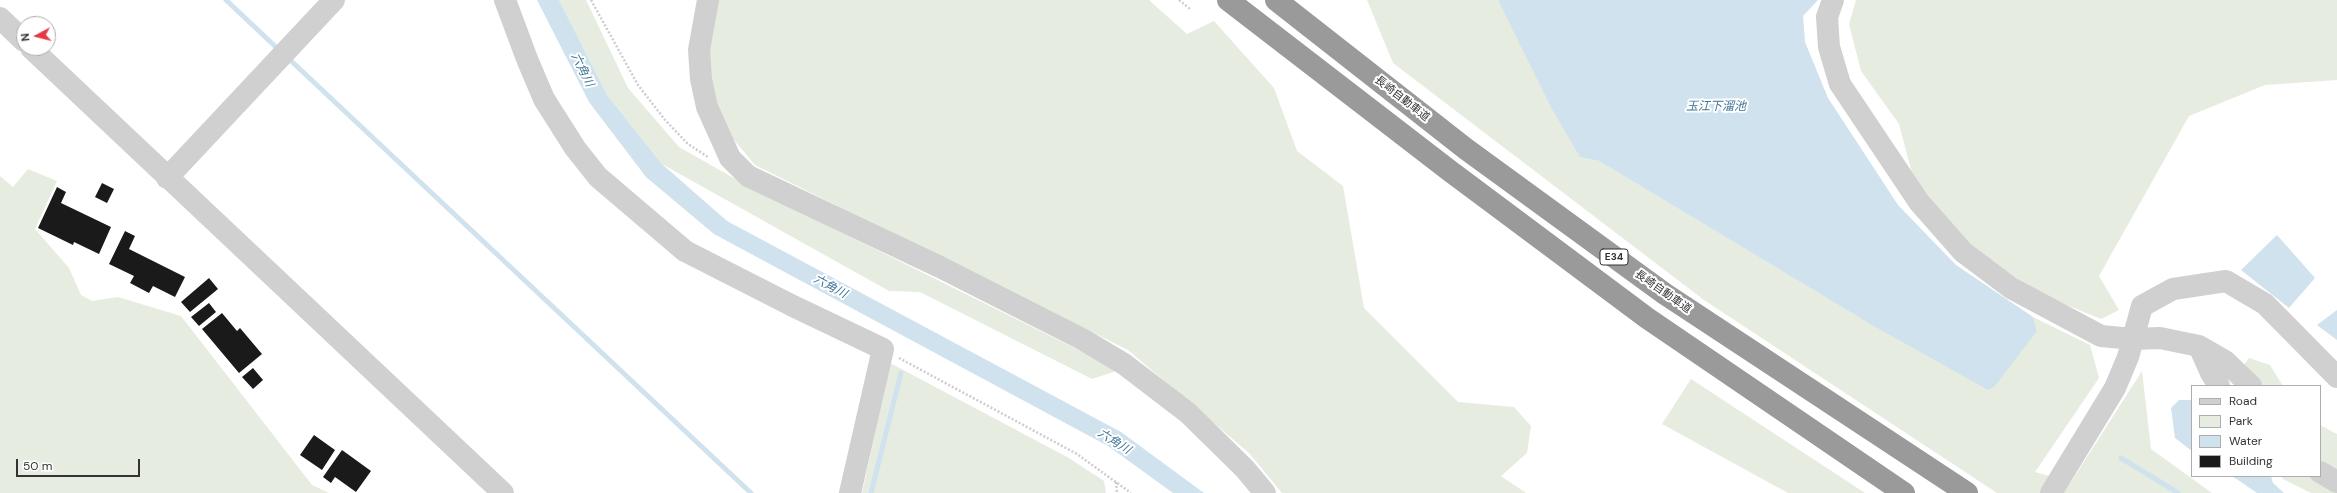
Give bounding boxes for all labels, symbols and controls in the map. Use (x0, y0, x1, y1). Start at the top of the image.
north arrow (16, 16, 56, 56)
text: N (18, 33, 33, 42)
water label: 六角川 (568, 51, 596, 89)
street label: 長崎自動車道 (1372, 73, 1432, 125)
water label: 玉江下溜池 (1686, 100, 1746, 114)
road number: E34 (1600, 249, 1628, 265)
street label: 長崎自動車道 (1632, 268, 1694, 316)
water label: 六角川 (811, 272, 849, 302)
legend (2191, 385, 2321, 477)
text: Road (2229, 393, 2257, 409)
text: Park (2229, 413, 2253, 429)
water label: 六角川 (1095, 426, 1133, 458)
text: Water (2229, 433, 2262, 449)
scale bar (18, 451, 142, 477)
text: Building (2229, 453, 2273, 469)
text: 50 m (23, 458, 52, 474)

